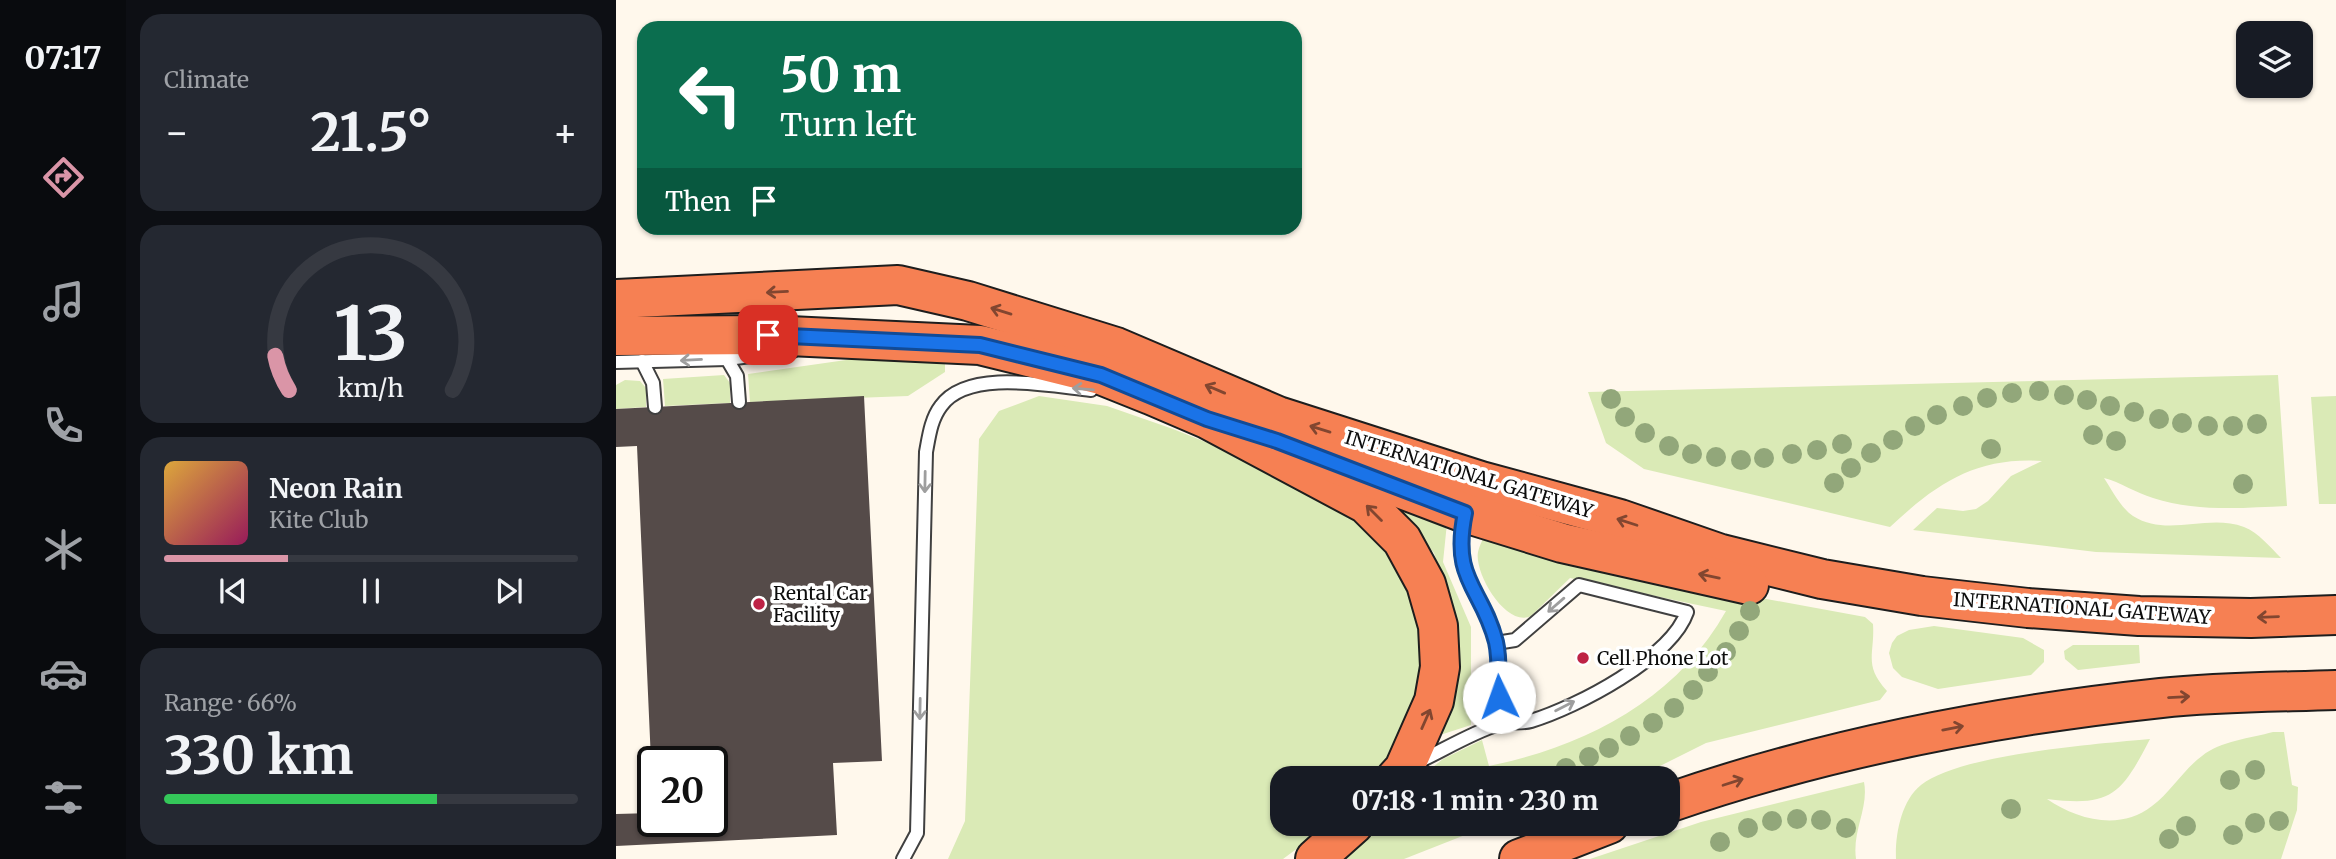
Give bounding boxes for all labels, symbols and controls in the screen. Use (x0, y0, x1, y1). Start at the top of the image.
map controls (2236, 21, 2313, 98)
button: layers (2236, 21, 2313, 98)
text: 07:17 (24, 38, 102, 78)
text: 50 m (780, 44, 901, 105)
icon: left (665, 49, 756, 140)
text: Climate (164, 65, 249, 94)
text: 21.5° (310, 100, 432, 165)
text: Turn left (780, 105, 917, 145)
text: − (164, 109, 189, 156)
text: + (553, 109, 578, 156)
icon: directions (39, 153, 88, 202)
icon: arrive (745, 182, 783, 220)
text: Then (665, 185, 731, 218)
icon: music (39, 277, 88, 326)
one-way arrow (767, 286, 789, 299)
text: 13 (334, 288, 408, 380)
one-way arrow (991, 304, 1013, 317)
pin (738, 305, 798, 365)
icon: arrive (749, 316, 787, 354)
one-way arrow (680, 354, 703, 367)
text: km/h (338, 372, 404, 404)
one-way arrow (1072, 382, 1095, 395)
one-way arrow (1205, 382, 1226, 395)
icon: phone (39, 401, 88, 450)
one-way arrow (1310, 421, 1332, 434)
street label: INTERNATIONAL GATEWAY (1342, 425, 1597, 523)
one-way arrow (919, 470, 932, 493)
text: Neon Rain (269, 472, 403, 505)
one-way arrow (1366, 504, 1383, 521)
text: Kite Club (269, 505, 368, 534)
one-way arrow (1617, 515, 1639, 527)
icon: climate (39, 525, 88, 574)
one-way arrow (1698, 569, 1721, 583)
icon: previous (214, 572, 252, 610)
icon: pause (352, 572, 390, 610)
icon: next (490, 572, 528, 610)
place label: Rental Car Facility (773, 581, 868, 627)
street label: INTERNATIONAL GATEWAY (1952, 587, 2212, 629)
marker: Rental Car Facility (751, 596, 767, 612)
one-way arrow (1547, 597, 1565, 613)
one-way arrow (2257, 611, 2280, 624)
place label: Cell Phone Lot (1597, 646, 1729, 670)
icon: car (39, 649, 88, 698)
marker: Cell Phone Lot (1575, 650, 1591, 666)
position arrow (1462, 660, 1536, 734)
text: Range · 66% (164, 688, 297, 717)
one-way arrow (2167, 690, 2189, 703)
one-way arrow (913, 698, 927, 721)
one-way arrow (1554, 699, 1575, 713)
one-way arrow (1420, 709, 1433, 730)
one-way arrow (1941, 721, 1964, 735)
text: 330 km (164, 723, 354, 788)
speed limit sign: 20 (637, 746, 728, 837)
icon: filters (39, 773, 88, 822)
one-way arrow (1721, 775, 1743, 787)
text: 07:18 · 1 min · 230 m (1351, 784, 1599, 817)

